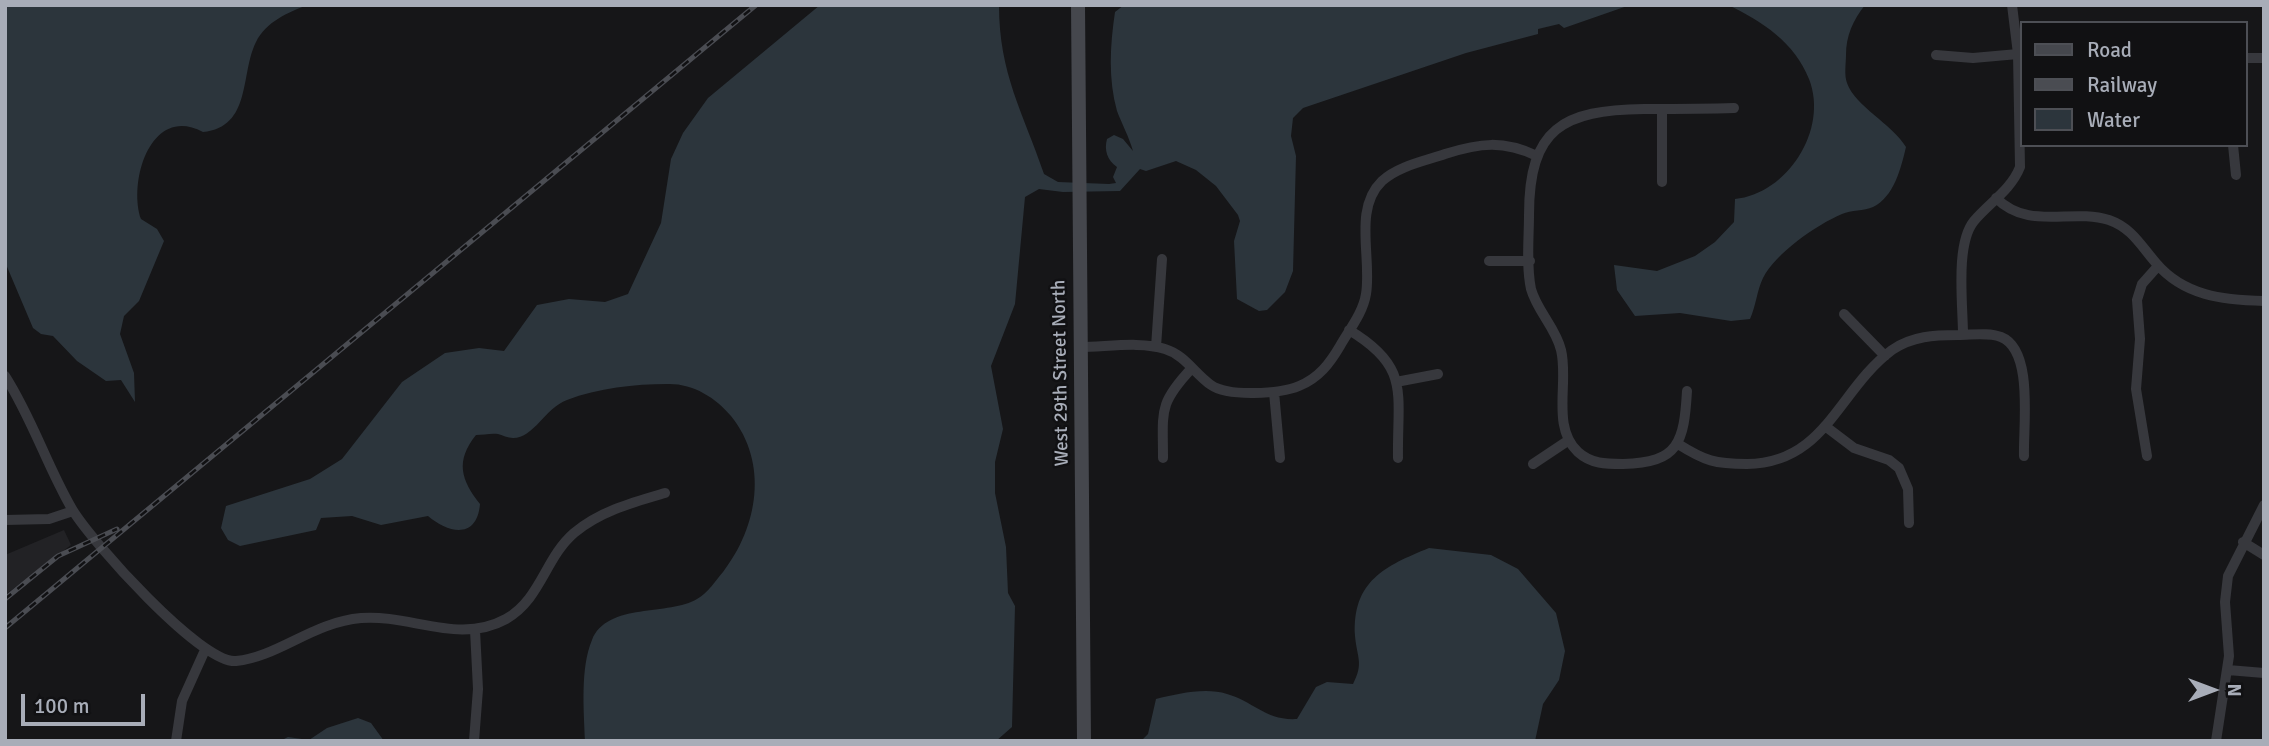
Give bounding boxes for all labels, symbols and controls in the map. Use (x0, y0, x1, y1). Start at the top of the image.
legend (2021, 21, 2248, 147)
text: Road (2087, 37, 2132, 63)
text: Railway (2087, 72, 2157, 98)
text: Water (2087, 107, 2140, 133)
street label: West 29th Street North (1048, 280, 1074, 466)
north arrow (2178, 655, 2248, 725)
scale bar (24, 680, 149, 724)
text: N (2222, 683, 2246, 697)
text: 100 m (34, 693, 89, 719)

